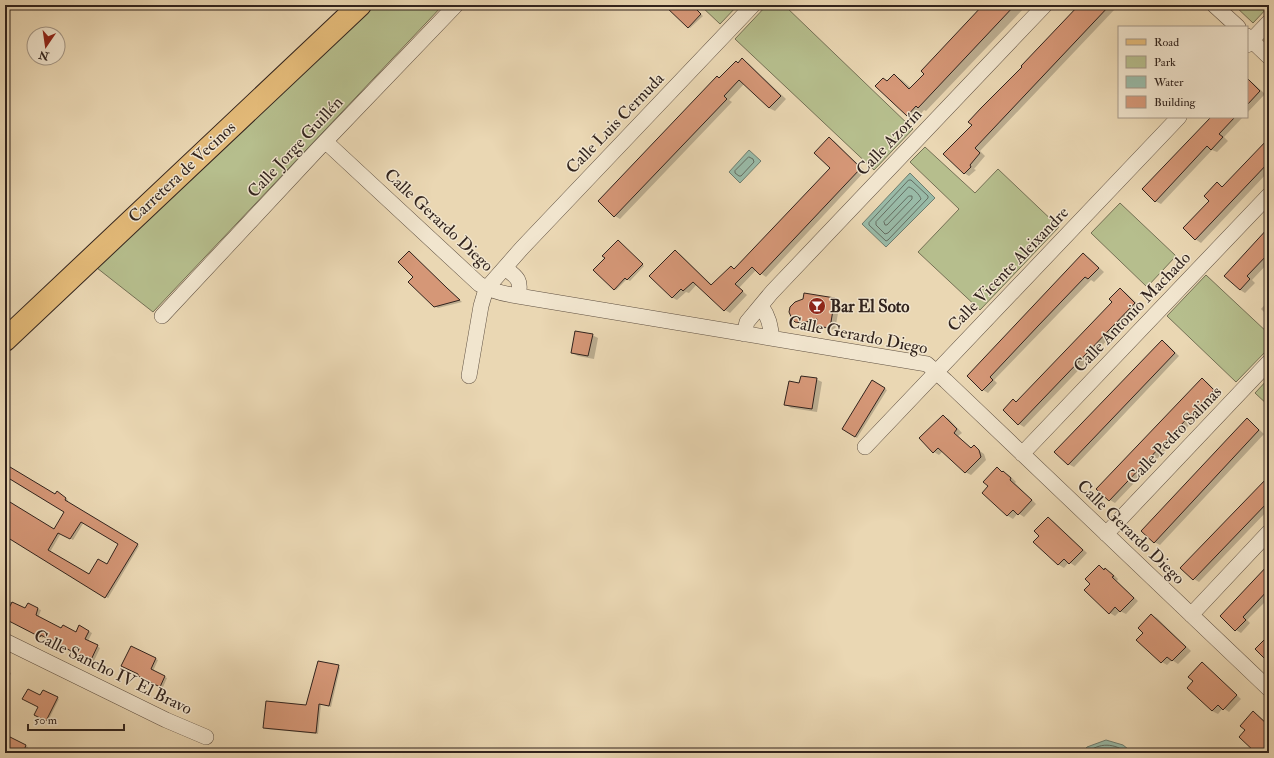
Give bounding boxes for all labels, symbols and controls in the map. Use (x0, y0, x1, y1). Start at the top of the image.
north arrow (26, 26, 66, 66)
legend (1118, 26, 1248, 118)
text: Road (1154, 35, 1179, 50)
text: N (36, 48, 51, 63)
text: Park (1154, 55, 1176, 70)
street label: Calle Luis Cernuda (561, 67, 669, 178)
text: Water (1153, 75, 1184, 90)
street label: Calle Jorge Guillén (243, 92, 348, 203)
text: Building (1154, 95, 1197, 110)
street label: Calle Azorín (852, 104, 926, 180)
street label: Carretera de Vecinos (124, 117, 240, 227)
street label: Calle Gerardo Diego (380, 164, 498, 276)
street label: Calle Vicente Aleixandre (943, 202, 1073, 336)
street label: Calle Antonio Machado (1069, 247, 1195, 377)
bar icon: Bar El Soto (807, 296, 827, 316)
place label: Bar El Soto (830, 296, 910, 317)
street label: Calle Gerardo Diego (786, 311, 930, 359)
street label: Calle Pedro Salinas (1122, 381, 1226, 489)
street label: Calle Gerardo Diego (1073, 475, 1189, 589)
street label: Calle Sancho IV El Bravo (30, 625, 196, 719)
scale bar (28, 706, 124, 732)
text: 50 m (34, 713, 58, 728)

